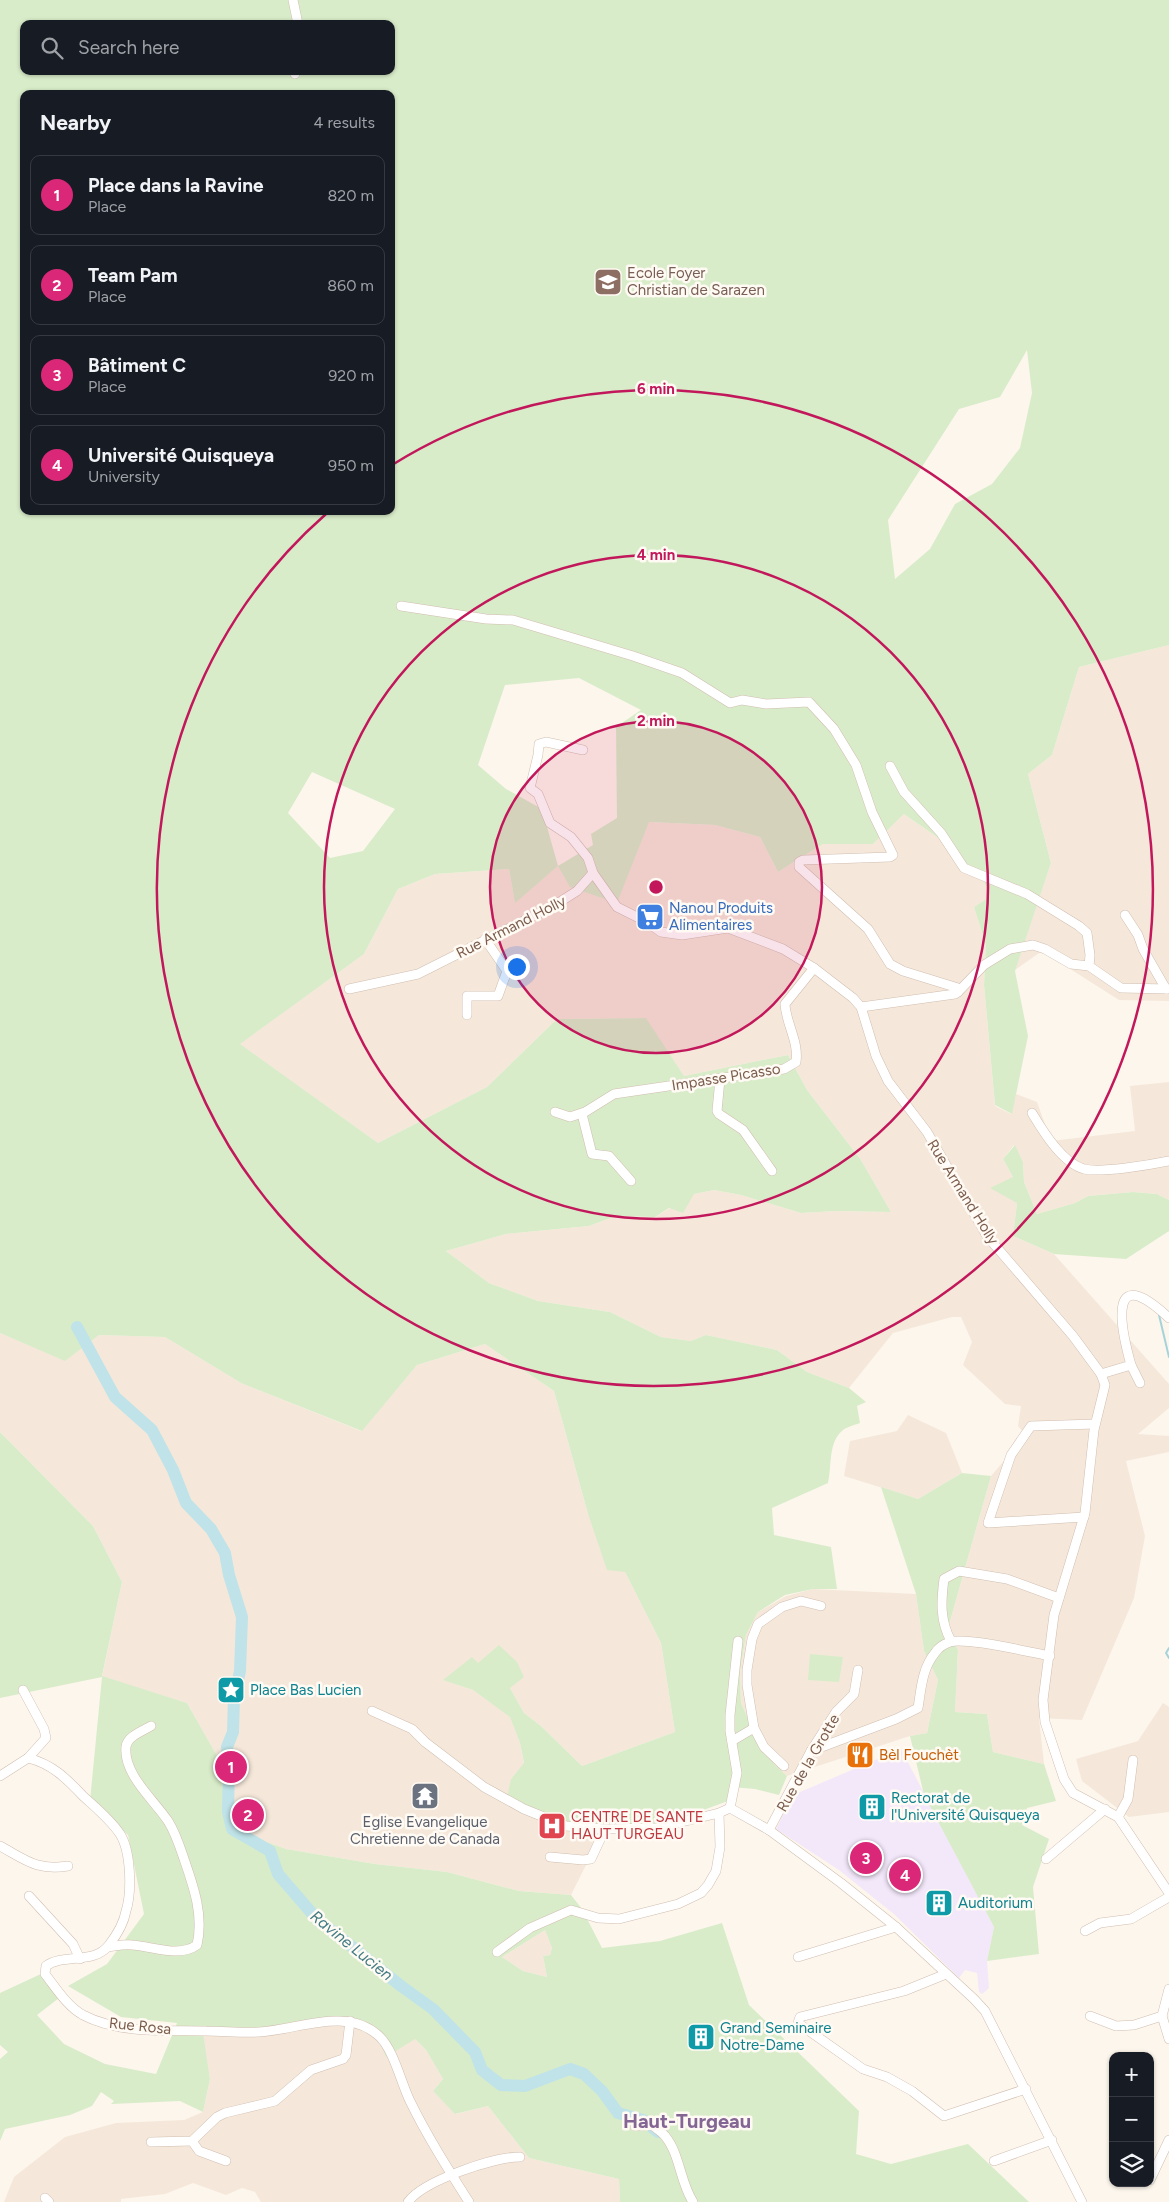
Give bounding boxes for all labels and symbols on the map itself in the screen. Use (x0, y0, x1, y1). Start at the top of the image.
place label: Ecole Foyer Christian de Sarazen (627, 264, 765, 299)
school or university icon: Ecole Foyer Christian de Sarazen (593, 267, 623, 297)
text: 6 min (637, 380, 675, 398)
text: 4 min (637, 546, 675, 564)
text: 2 min (637, 712, 675, 730)
centre of rings (647, 878, 665, 896)
street label: Rue Armand Holly (453, 892, 569, 962)
place label: Nanou Produits Alimentaires (669, 899, 773, 934)
supermarket icon: Nanou Produits Alimentaires (635, 902, 665, 932)
your location (504, 954, 530, 980)
street label: Impasse Picasso (670, 1059, 782, 1094)
street label: Rue Armand Holly (923, 1136, 1003, 1248)
place icon: Place Bas Lucien (216, 1675, 246, 1705)
place label: Place Bas Lucien (250, 1681, 361, 1699)
street label: Rue de la Grotte (773, 1711, 843, 1815)
restaurant icon: Bèl Fouchèt (845, 1740, 875, 1770)
place label: Bèl Fouchèt (879, 1746, 959, 1764)
pin: 1 (215, 1748, 247, 1786)
temple icon: Eglise Evangelique Chretienne de Canada (410, 1781, 440, 1811)
place label: Rectorat de l'Université Quisqueya (891, 1789, 1040, 1824)
building icon: Rectorat de l'Université Quisqueya (857, 1792, 887, 1822)
pin: 2 (232, 1796, 264, 1834)
place label: CENTRE DE SANTE HAUT TURGEAU (571, 1808, 704, 1843)
hospital icon: CENTRE DE SANTE HAUT TURGEAU (537, 1811, 567, 1841)
place label: Eglise Evangelique Chretienne de Canada (350, 1813, 500, 1848)
pin: 3 (850, 1839, 882, 1877)
pin: 4 (889, 1856, 921, 1894)
building icon: Auditorium (924, 1888, 954, 1918)
place label: Auditorium (958, 1894, 1033, 1912)
water label: Ravine Lucien (307, 1906, 397, 1984)
street label: Rue Rosa (108, 2014, 172, 2038)
place label: Grand Seminaire Notre-Dame (720, 2019, 831, 2054)
building icon: Grand Seminaire Notre-Dame (686, 2022, 716, 2052)
district label: Haut-Turgeau (623, 2109, 751, 2133)

